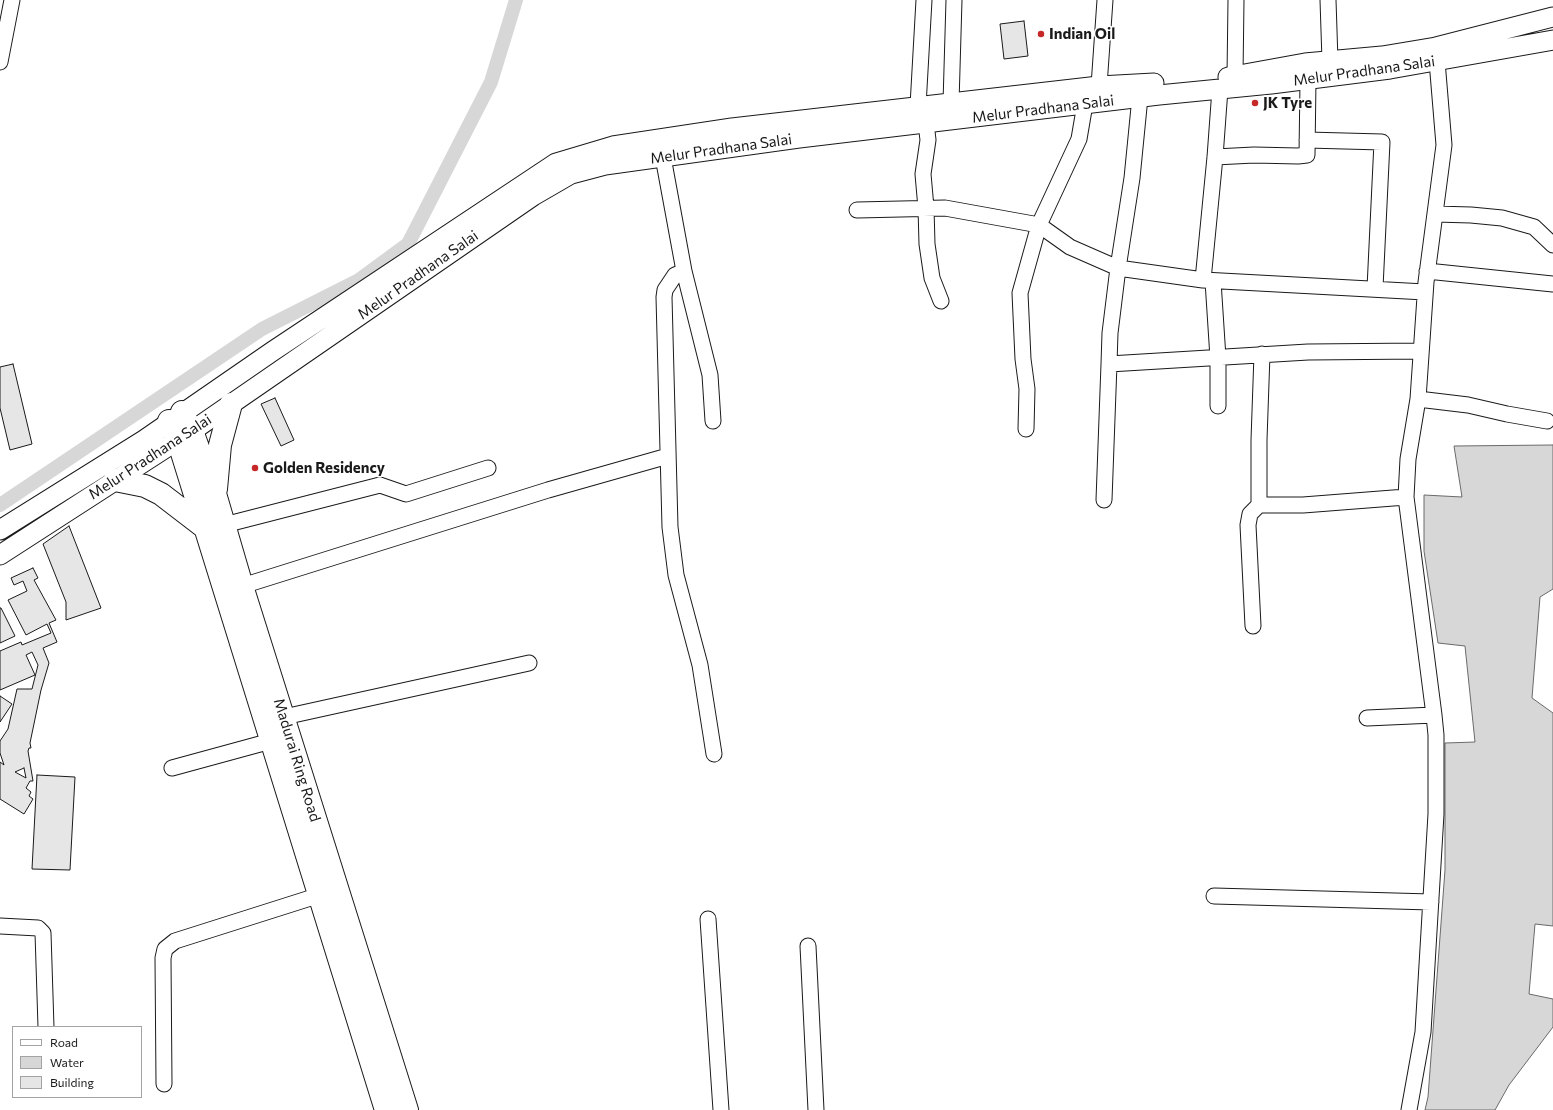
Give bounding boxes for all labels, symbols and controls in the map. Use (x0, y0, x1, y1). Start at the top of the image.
place label: Indian Oil (1049, 25, 1115, 43)
marker: Indian Oil (1036, 29, 1046, 39)
street label: Melur Pradhana Salai (1292, 52, 1436, 90)
street label: Melur Pradhana Salai (971, 91, 1115, 127)
place label: JK Tyre (1263, 94, 1312, 112)
marker: JK Tyre (1250, 98, 1260, 108)
street label: Melur Pradhana Salai (649, 130, 793, 168)
street label: Melur Pradhana Salai (354, 227, 482, 323)
street label: Melur Pradhana Salai (85, 411, 215, 503)
place label: Golden Residency (263, 459, 385, 477)
marker: Golden Residency (250, 463, 260, 473)
street label: Madurai Ring Road (270, 696, 324, 824)
legend (12, 1026, 142, 1098)
text: Road (50, 1035, 78, 1049)
text: Water (50, 1055, 84, 1069)
text: Building (50, 1075, 94, 1089)

